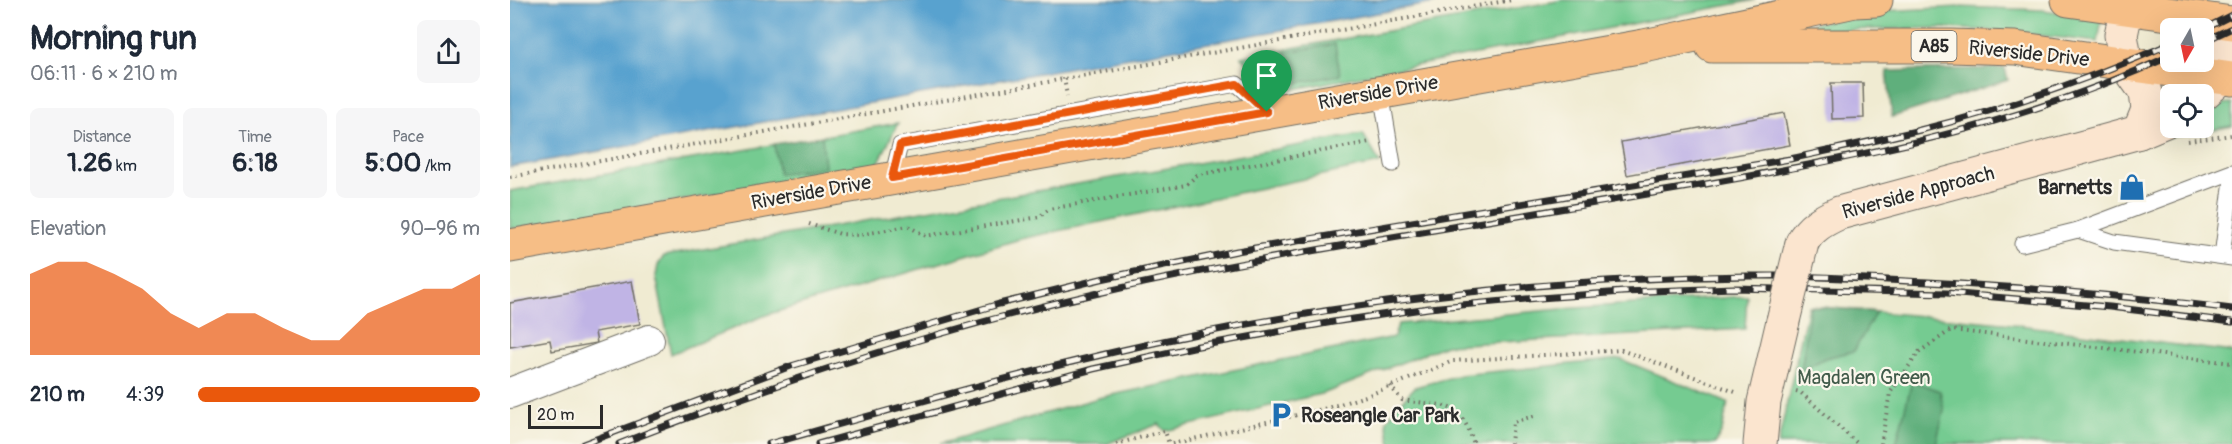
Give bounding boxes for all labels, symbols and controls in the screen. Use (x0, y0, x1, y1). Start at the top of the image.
text: Morning run (30, 18, 197, 59)
north arrow (2160, 18, 2214, 72)
map controls (2160, 18, 2214, 138)
button: share (417, 20, 480, 83)
road number: A85 (1912, 31, 1956, 61)
street label: Riverside Drive (1967, 35, 2091, 72)
pin (1241, 50, 1292, 112)
icon: arrive (1250, 59, 1283, 92)
text: 06:11 · 6 × 210 m (30, 61, 178, 86)
street label: Riverside Drive (1316, 70, 1440, 115)
button: locate (2160, 84, 2214, 138)
text: Distance (73, 127, 131, 147)
text: Time (238, 127, 272, 147)
text: Pace (392, 127, 424, 147)
text: 1.26 (67, 147, 113, 179)
text: 6:18 (232, 147, 278, 179)
text: 5:00 (365, 147, 421, 179)
text: km (113, 156, 137, 176)
text: /km (421, 156, 451, 176)
street label: Riverside Approach (1839, 160, 1997, 225)
street label: Riverside Drive (749, 170, 873, 215)
shop icon: Barnetts (2117, 172, 2147, 202)
place label: Barnetts (2038, 175, 2112, 200)
text: Elevation (30, 216, 106, 241)
text: 90–96 m (400, 216, 480, 241)
park label: Magdalen Green (1797, 365, 1931, 390)
text: 210 m (30, 382, 85, 407)
text: 4:39 (126, 382, 164, 407)
parking icon: Roseangle Car Park (1266, 400, 1296, 430)
scale bar (528, 402, 603, 430)
place label: Roseangle Car Park (1301, 403, 1460, 428)
text: 20 m (537, 405, 575, 425)

